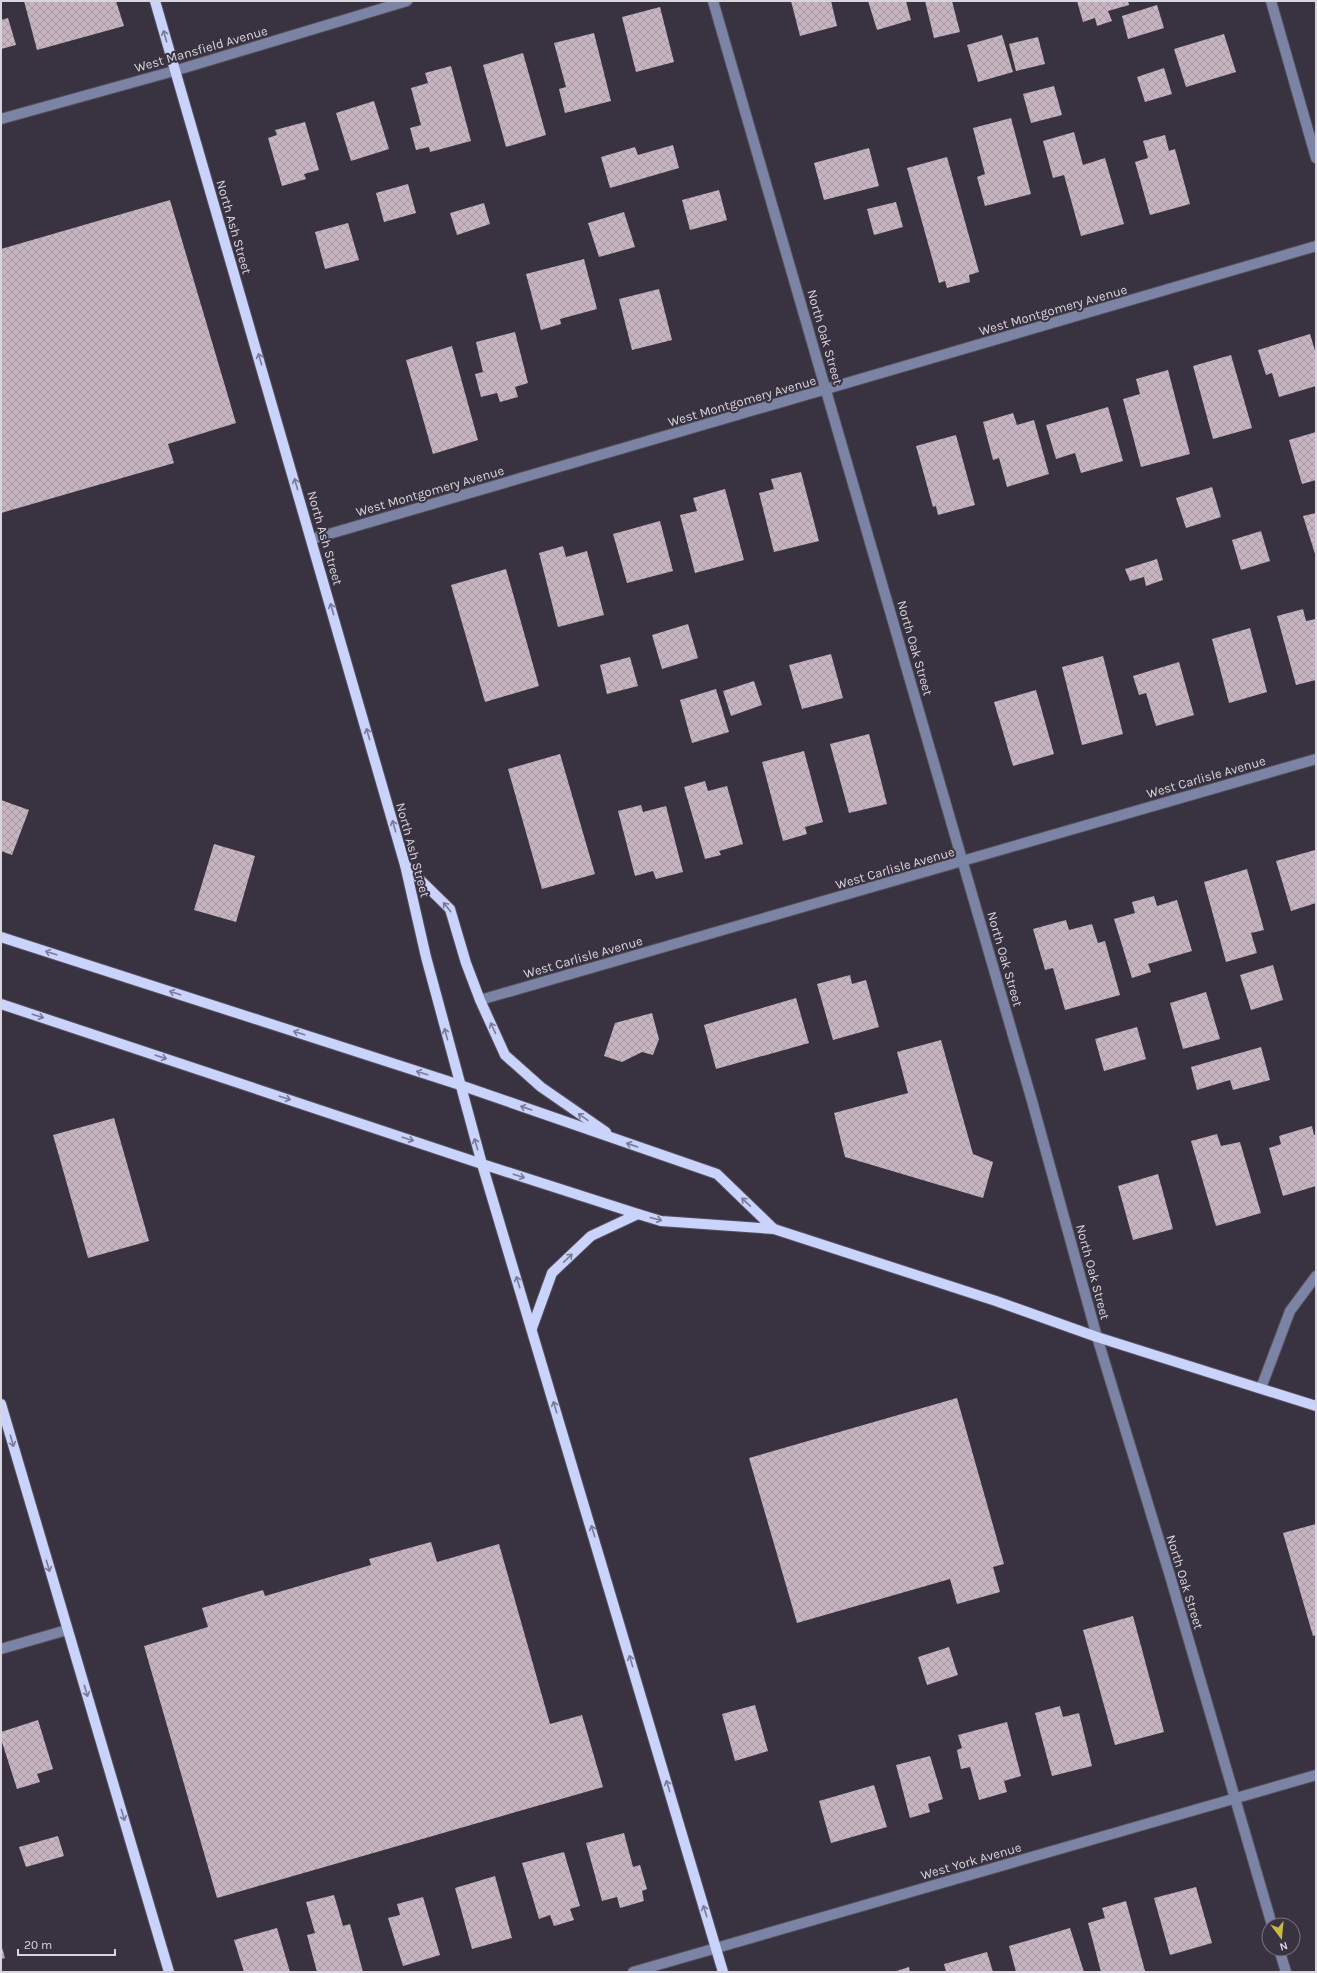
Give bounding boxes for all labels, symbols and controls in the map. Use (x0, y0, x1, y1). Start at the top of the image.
street label: West Mansfield Avenue (133, 23, 270, 75)
one-way arrow (161, 30, 168, 43)
street label: North Ash Street (213, 178, 255, 276)
street label: West Montgomery Avenue (977, 282, 1129, 338)
street label: North Oak Street (804, 288, 846, 386)
one-way arrow (256, 353, 263, 366)
street label: West Montgomery Avenue (666, 373, 818, 429)
street label: West Montgomery Avenue (354, 463, 506, 519)
one-way arrow (292, 478, 299, 491)
street label: North Ash Street (304, 489, 346, 587)
street label: North Oak Street (894, 599, 936, 697)
one-way arrow (328, 603, 335, 616)
one-way arrow (364, 728, 371, 741)
street label: West Carlisle Avenue (1145, 753, 1268, 801)
street label: North Ash Street (393, 801, 433, 899)
one-way arrow (390, 820, 397, 833)
street label: West Carlisle Avenue (834, 844, 957, 892)
one-way arrow (442, 901, 451, 912)
street label: North Oak Street (984, 910, 1026, 1008)
street label: West Carlisle Avenue (522, 933, 645, 981)
one-way arrow (45, 949, 58, 956)
one-way arrow (169, 989, 182, 996)
one-way arrow (31, 1013, 44, 1020)
one-way arrow (489, 1022, 496, 1034)
one-way arrow (442, 1027, 449, 1040)
one-way arrow (292, 1029, 305, 1036)
one-way arrow (155, 1054, 168, 1061)
one-way arrow (416, 1069, 429, 1076)
one-way arrow (278, 1095, 291, 1102)
one-way arrow (519, 1104, 532, 1111)
one-way arrow (578, 1113, 589, 1121)
one-way arrow (401, 1136, 414, 1143)
one-way arrow (472, 1138, 479, 1151)
one-way arrow (625, 1141, 638, 1148)
one-way arrow (512, 1173, 525, 1180)
one-way arrow (741, 1197, 751, 1207)
one-way arrow (650, 1216, 663, 1224)
street label: North Oak Street (1073, 1223, 1113, 1321)
one-way arrow (563, 1254, 573, 1263)
one-way arrow (514, 1276, 521, 1289)
one-way arrow (551, 1401, 558, 1414)
one-way arrow (9, 1435, 16, 1448)
one-way arrow (589, 1525, 596, 1538)
street label: North Oak Street (1163, 1533, 1207, 1631)
one-way arrow (45, 1560, 52, 1573)
one-way arrow (627, 1655, 634, 1668)
one-way arrow (83, 1684, 90, 1697)
one-way arrow (664, 1780, 671, 1793)
one-way arrow (120, 1809, 127, 1822)
street label: West York Avenue (919, 1839, 1023, 1883)
one-way arrow (701, 1904, 708, 1917)
north arrow (1261, 1917, 1301, 1957)
scale bar (18, 1931, 115, 1957)
text: 20 m (24, 1938, 52, 1952)
text: N (1278, 1939, 1289, 1953)

